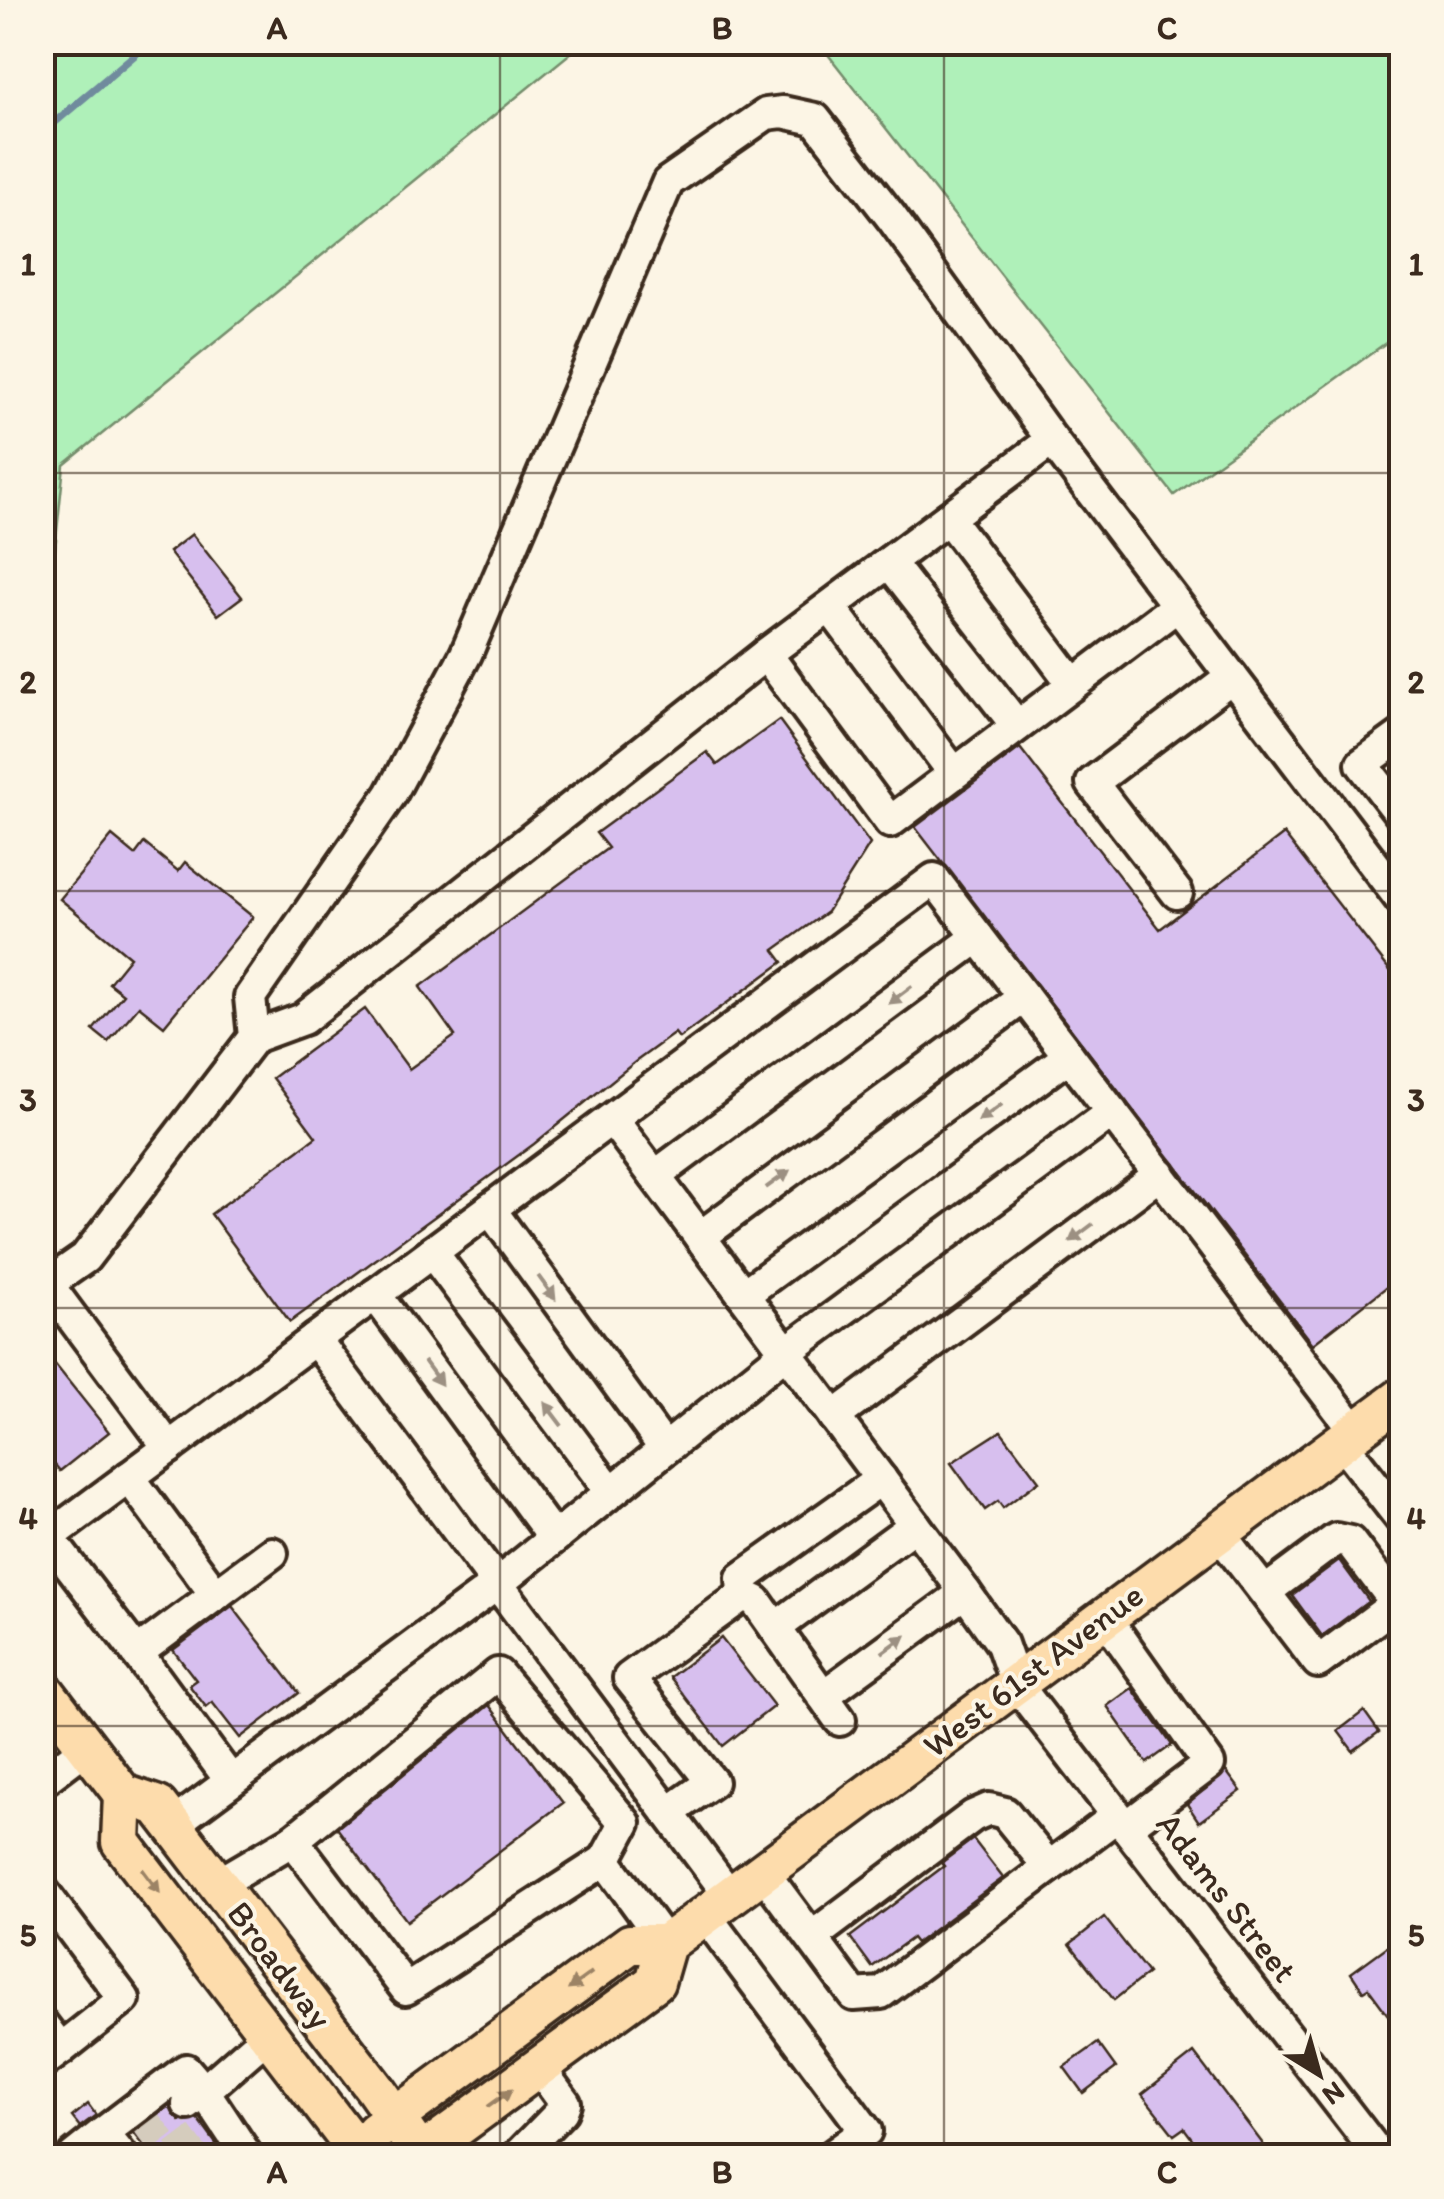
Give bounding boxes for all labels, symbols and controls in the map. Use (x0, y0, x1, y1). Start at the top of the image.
text: A (266, 9, 288, 47)
text: B (712, 9, 732, 47)
text: C (1157, 9, 1177, 47)
text: 1 (21, 245, 36, 283)
text: 1 (1409, 245, 1424, 283)
text: 2 (20, 663, 37, 701)
text: 2 (1408, 663, 1425, 701)
one-way arrow (887, 984, 913, 1004)
text: 3 (19, 1081, 37, 1119)
text: 3 (1407, 1081, 1425, 1119)
one-way arrow (977, 1103, 1003, 1123)
one-way arrow (765, 1169, 791, 1189)
one-way arrow (1068, 1222, 1094, 1242)
one-way arrow (537, 1275, 557, 1301)
one-way arrow (422, 1360, 442, 1386)
one-way arrow (544, 1401, 564, 1427)
text: 4 (18, 1499, 38, 1537)
text: 4 (1406, 1499, 1426, 1537)
street label: West 61st Avenue (915, 1574, 1151, 1766)
one-way arrow (881, 1634, 907, 1654)
street label: Adams Street (1148, 1804, 1306, 1990)
one-way arrow (140, 1868, 161, 1894)
street label: Broadway (218, 1893, 342, 2037)
text: 5 (20, 1916, 37, 1954)
text: 5 (1408, 1916, 1425, 1954)
one-way arrow (567, 1970, 593, 1990)
north arrow (1269, 2024, 1369, 2124)
text: N (1316, 2075, 1352, 2113)
one-way arrow (487, 2088, 513, 2108)
text: A (266, 2153, 288, 2191)
text: B (712, 2153, 732, 2191)
text: C (1157, 2153, 1177, 2191)

